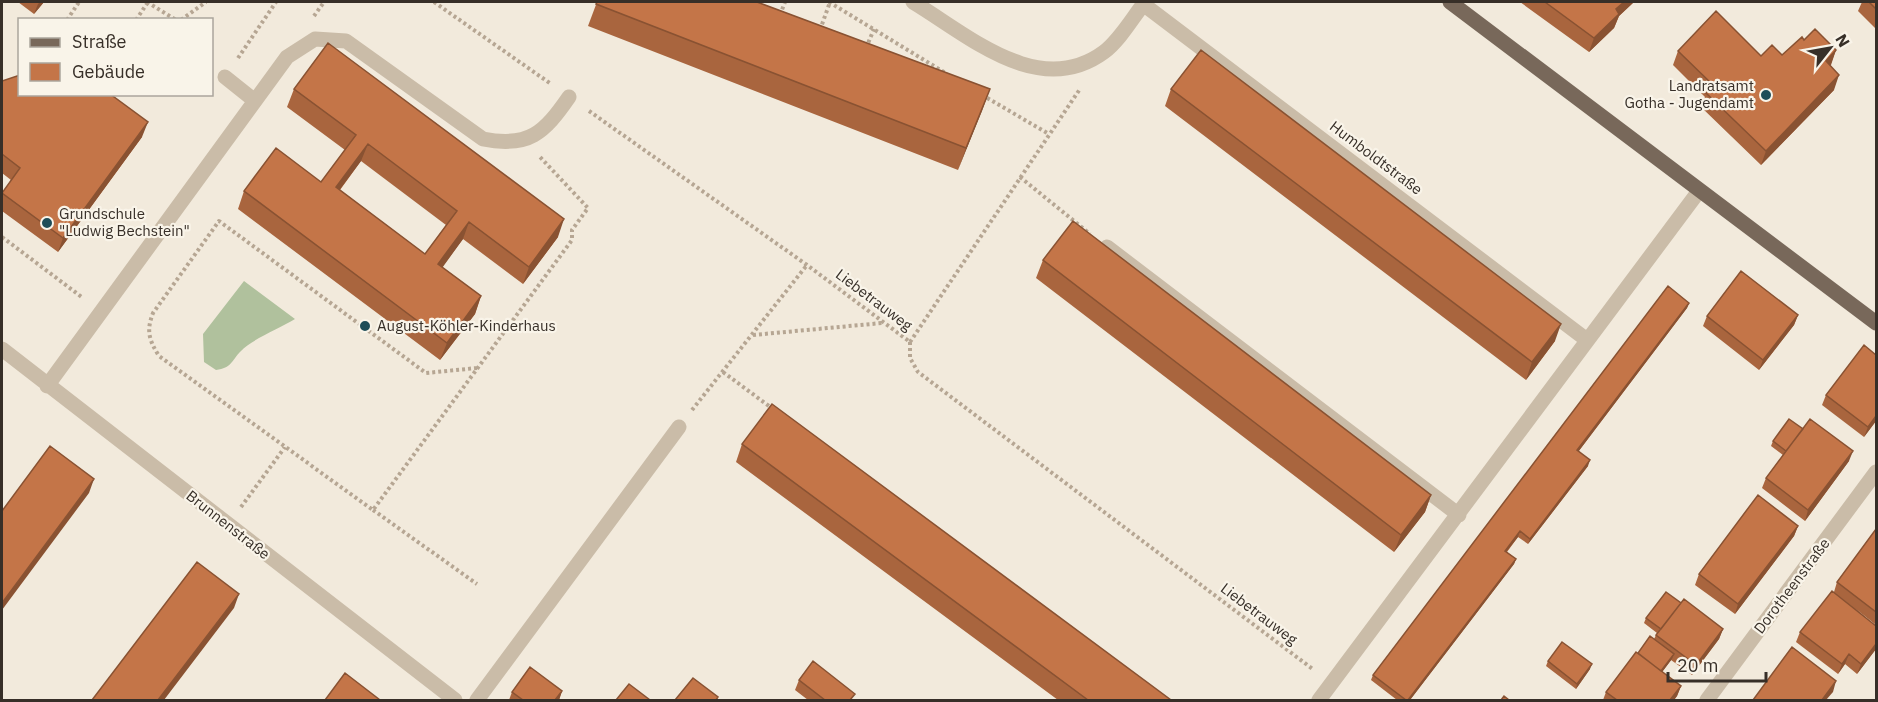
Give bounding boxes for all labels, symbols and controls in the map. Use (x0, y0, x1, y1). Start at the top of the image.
legend (18, 18, 213, 96)
north arrow (1800, 18, 1860, 78)
text: Straße (72, 30, 126, 53)
text: N (1831, 30, 1854, 50)
text: Gebäude (72, 60, 145, 83)
place label: Landratsamt Gotha - Jugendamt (1624, 76, 1754, 112)
marker: Landratsamt Gotha - Jugendamt (1759, 88, 1773, 102)
street label: Humboldtstraße (1326, 117, 1426, 199)
place label: Grundschule "Ludwig Bechstein" (59, 204, 190, 240)
marker: Grundschule "Ludwig Bechstein" (40, 216, 54, 230)
street label: Liebetrauweg (832, 265, 917, 335)
place label: August-Köhler-Kinderhaus (377, 316, 556, 335)
marker: August-Köhler-Kinderhaus (358, 319, 372, 333)
street label: Brunnenstraße (183, 486, 274, 563)
street label: Dorotheenstraße (1749, 534, 1834, 637)
street label: Liebetrauweg (1217, 579, 1302, 649)
scale bar (1668, 645, 1766, 683)
text: 20 m (1677, 654, 1719, 677)

